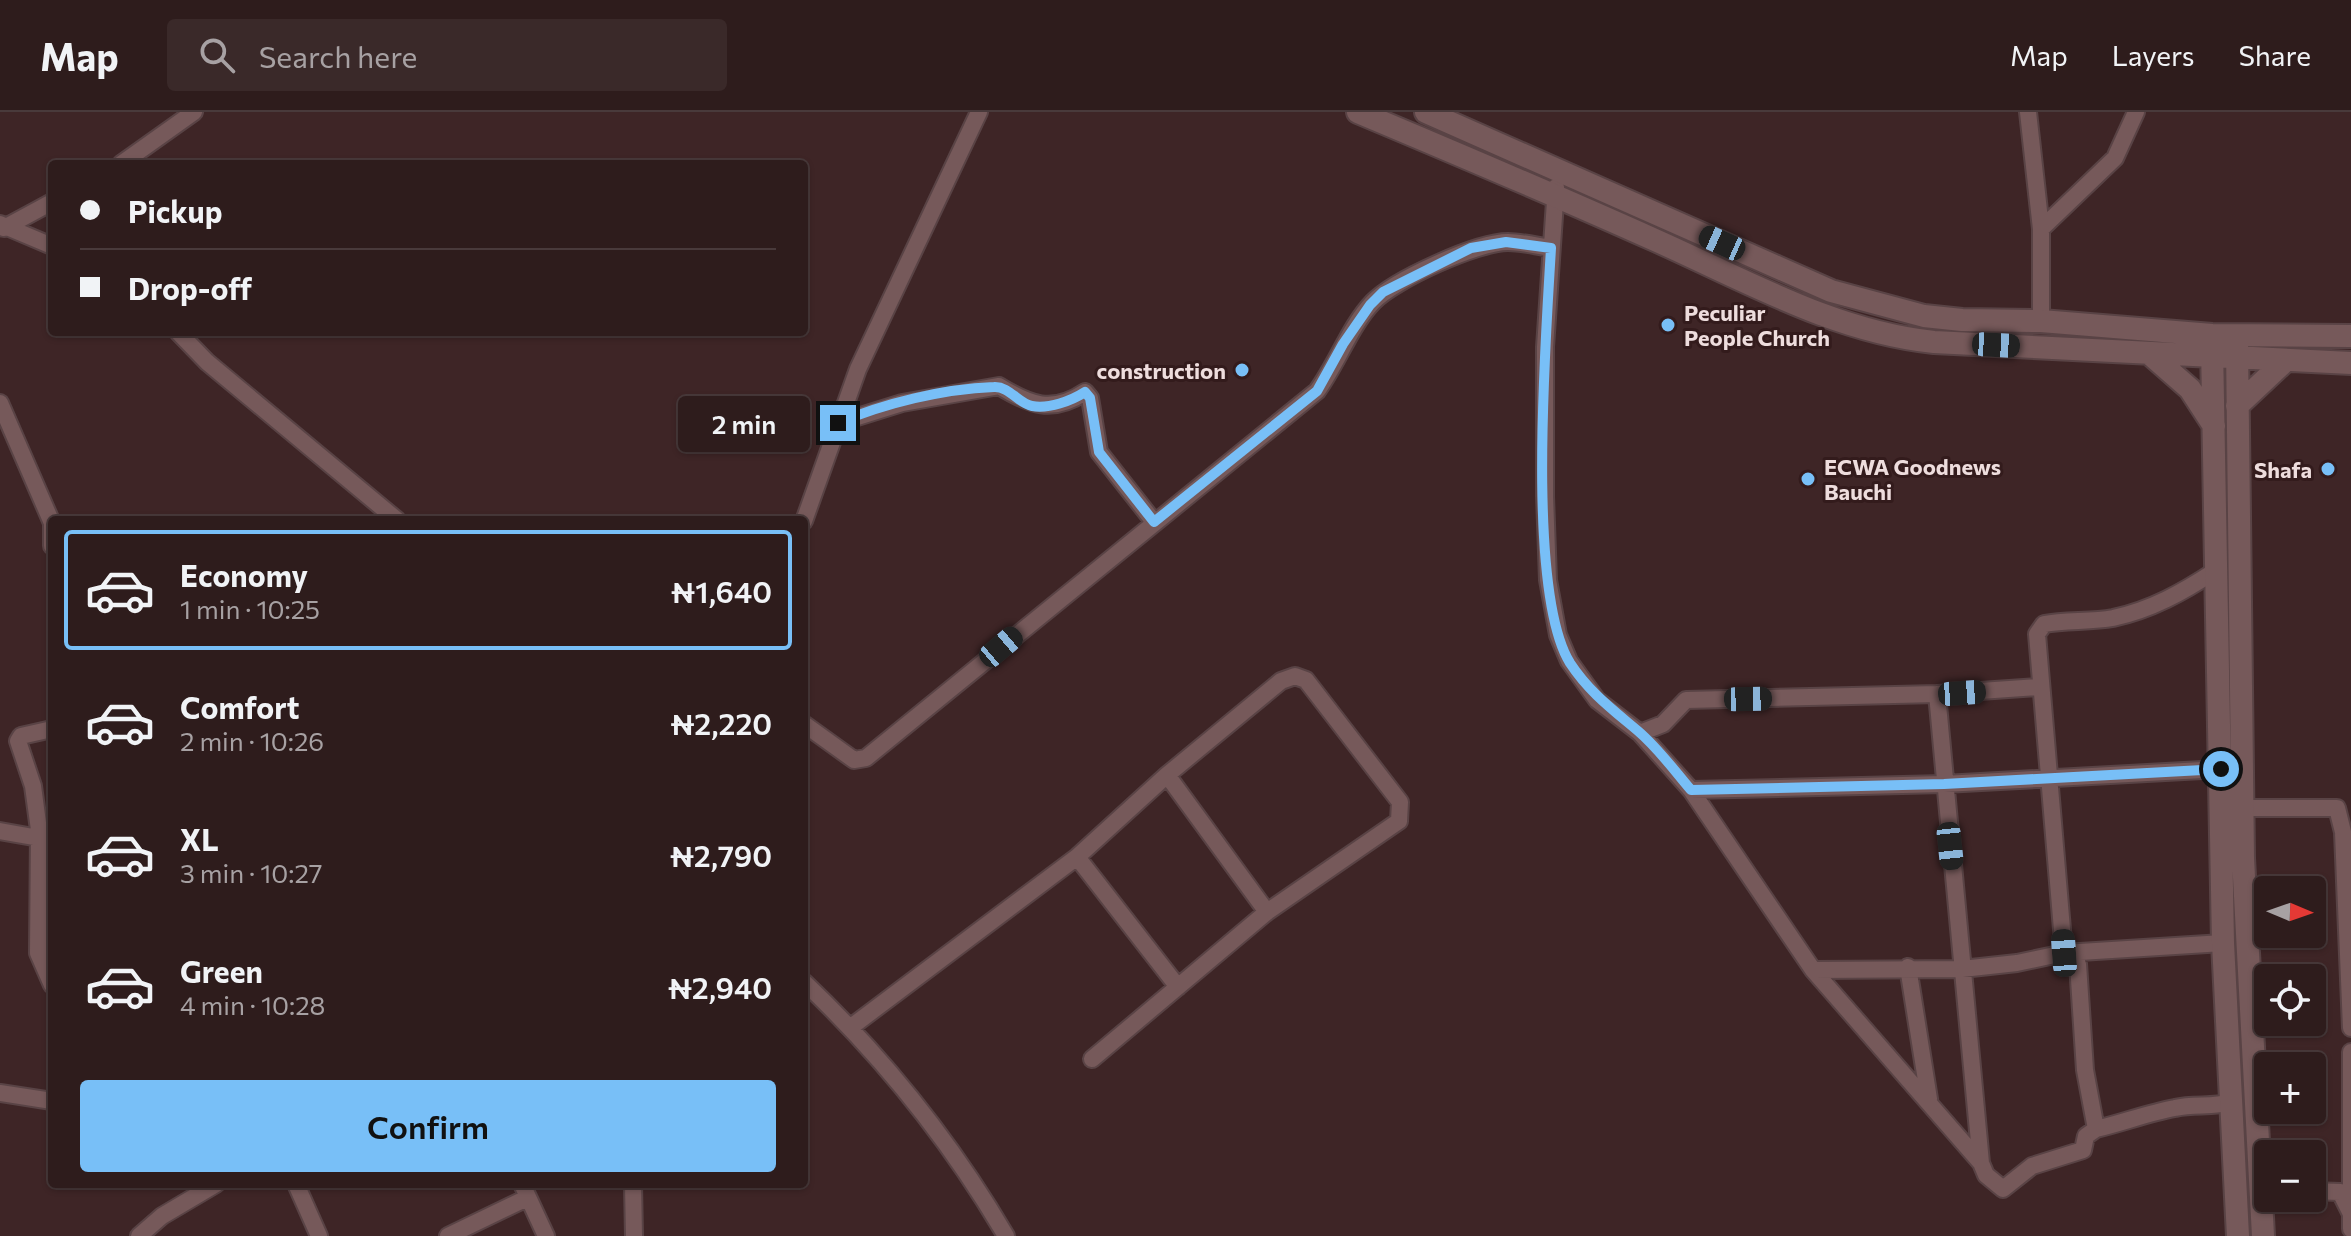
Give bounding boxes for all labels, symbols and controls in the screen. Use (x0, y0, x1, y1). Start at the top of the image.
search box (167, 19, 727, 91)
text: Map (40, 32, 119, 79)
icon: search (195, 33, 239, 77)
text: Search here (259, 37, 417, 74)
text: Map (2010, 38, 2068, 72)
text: Layers (2112, 38, 2194, 72)
text: Share (2238, 38, 2311, 72)
text: Pickup (128, 192, 222, 229)
car (1695, 222, 1749, 264)
text: Drop-off (128, 269, 252, 306)
place label: Peculiar People Church (1684, 299, 1830, 351)
marker: Peculiar People Church (1659, 316, 1677, 334)
car (1971, 332, 2021, 358)
place label: construction (1096, 357, 1226, 384)
marker: construction (1233, 361, 1251, 379)
callout: 2 min (678, 395, 810, 451)
route end (820, 405, 856, 441)
text: 2 min (712, 408, 776, 439)
place label: ECWA Goodnews Bauchi (1824, 453, 2001, 505)
place label: Shafa (2254, 456, 2312, 483)
marker: Shafa (2319, 460, 2337, 478)
marker: ECWA Goodnews Bauchi (1799, 470, 1817, 488)
icon: car (84, 554, 156, 626)
text: Economy (180, 556, 308, 593)
text: ₦1,640 (671, 572, 772, 609)
text: 1 min · 10:25 (180, 593, 320, 624)
car (975, 622, 1027, 672)
car (1937, 679, 1987, 707)
icon: car (84, 686, 156, 758)
car (1724, 687, 1772, 711)
text: Comfort (180, 688, 299, 725)
text: ₦2,220 (670, 704, 772, 741)
text: 2 min · 10:26 (180, 725, 324, 756)
route start (2203, 751, 2239, 787)
icon: car (84, 818, 156, 890)
text: XL (180, 820, 219, 857)
car (1936, 821, 1964, 871)
text: ₦2,790 (670, 836, 772, 873)
text: 3 min · 10:27 (180, 857, 322, 888)
north arrow (2254, 876, 2326, 948)
map controls (2254, 876, 2326, 1212)
car (2050, 928, 2078, 978)
icon: car (84, 950, 156, 1022)
text: Green (180, 952, 263, 989)
button: locate (2254, 964, 2326, 1036)
text: ₦2,940 (668, 968, 772, 1005)
text: 4 min · 10:28 (180, 989, 325, 1020)
button: + (2254, 1052, 2326, 1124)
button: Confirm (80, 1080, 776, 1172)
button: − (2254, 1140, 2326, 1212)

